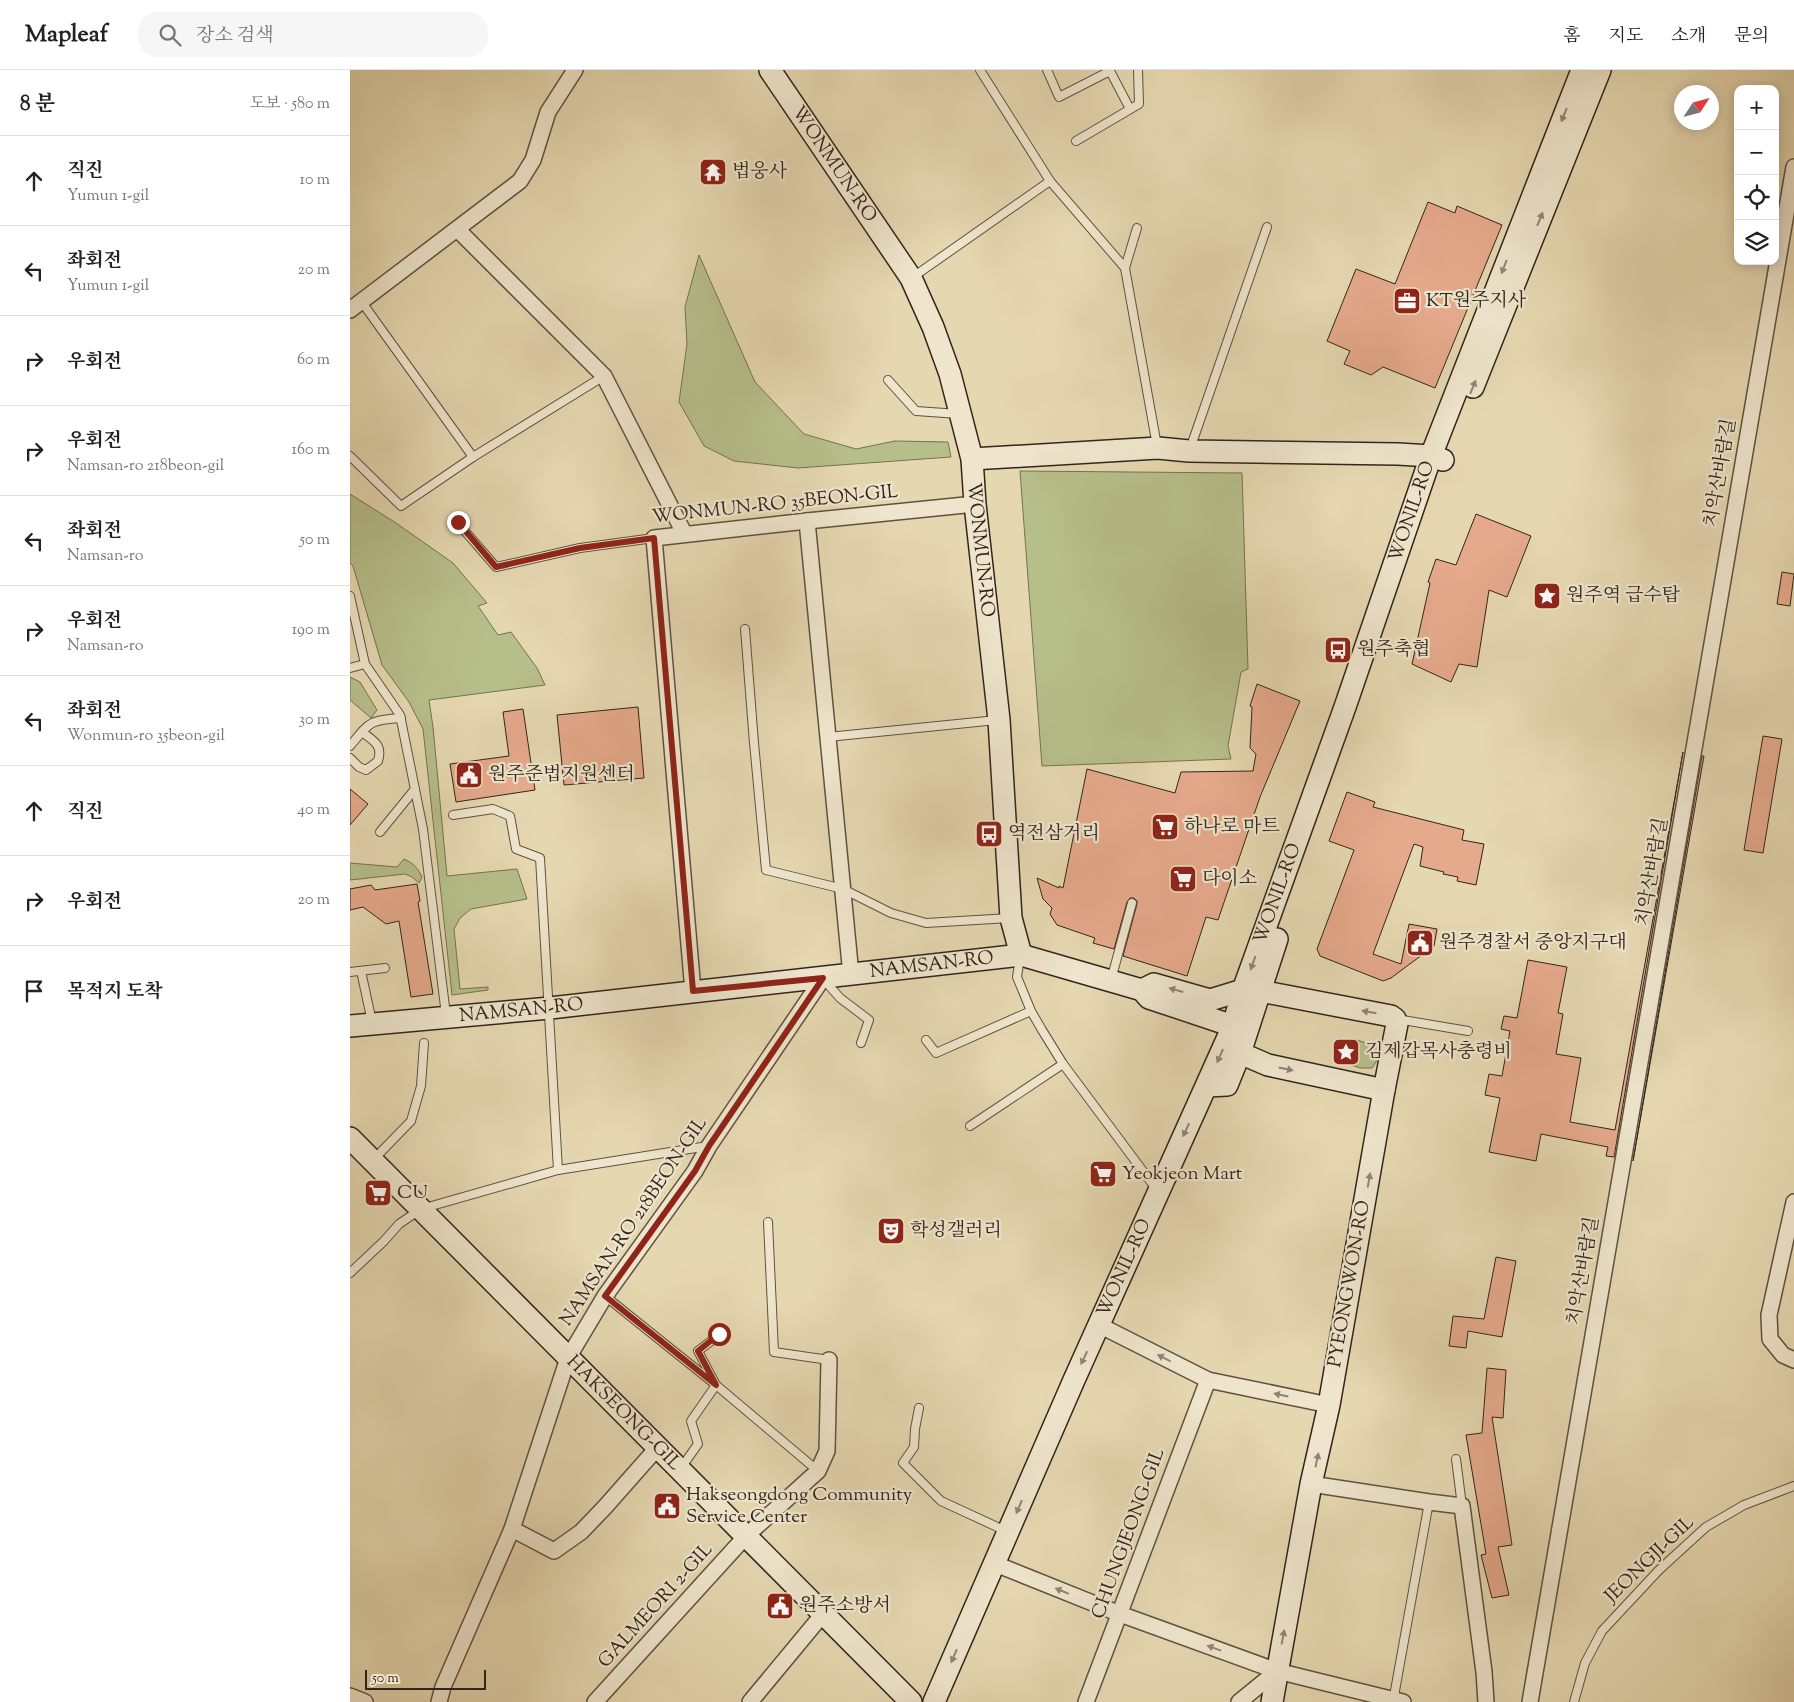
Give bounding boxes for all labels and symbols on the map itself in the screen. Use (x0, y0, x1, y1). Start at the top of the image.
north arrow (1674, 85, 1719, 130)
street label: WONMUN-RO (785, 101, 883, 228)
one-way arrow (1559, 108, 1567, 122)
temple icon: 법웅사 (698, 157, 728, 187)
place label: 법웅사 (732, 159, 788, 186)
one-way arrow (1537, 212, 1544, 227)
one-way arrow (1500, 259, 1508, 274)
office icon: KT원주지사 (1392, 286, 1422, 316)
place label: KT원주지사 (1426, 288, 1527, 315)
one-way arrow (1470, 379, 1478, 394)
street label: 치악산바람길 (1698, 416, 1744, 530)
street label: WONIL-RO (1382, 457, 1442, 566)
street label: WONMUN-RO 35BEON-GIL (651, 479, 900, 531)
street label: WONMUN-RO (960, 482, 1001, 619)
route end (447, 511, 470, 534)
place icon: 원주역 급수탑 (1532, 581, 1562, 611)
place label: 원주역 급수탑 (1566, 583, 1681, 610)
bus stop icon: 원주축협 (1323, 635, 1353, 665)
place label: 원주축협 (1357, 637, 1430, 664)
public building icon: 원주준법지원센터 (454, 760, 484, 790)
place label: 원주준법지원센터 (488, 762, 635, 789)
supermarket icon: 하나로 마트 (1150, 812, 1180, 842)
place label: 하나로 마트 (1184, 814, 1280, 841)
street label: 치악산바람길 (1630, 815, 1676, 929)
bus stop icon: 역전삼거리 (974, 819, 1004, 849)
place label: 역전삼거리 (1008, 821, 1100, 848)
street label: WONIL-RO (1247, 840, 1308, 948)
supermarket icon: 다이소 (1168, 864, 1198, 894)
place label: 다이소 (1202, 866, 1257, 893)
public building icon: 원주경찰서 중앙지구대 (1405, 928, 1435, 958)
place label: 원주경찰서 중앙지구대 (1439, 930, 1627, 957)
street label: NAMSAN-RO (868, 945, 995, 985)
one-way arrow (1249, 955, 1256, 970)
one-way arrow (1168, 986, 1183, 994)
street label: NAMSAN-RO (458, 991, 585, 1030)
one-way arrow (1360, 1007, 1376, 1015)
place icon: 김제갑목사충령비 (1331, 1037, 1361, 1067)
place label: 김제갑목사충령비 (1365, 1039, 1512, 1066)
one-way arrow (1216, 1049, 1224, 1063)
one-way arrow (1278, 1065, 1293, 1073)
street label: NAMSAN-RO 218BEON-GIL (554, 1112, 715, 1332)
one-way arrow (1182, 1123, 1190, 1137)
supermarket icon: Yeokjeon Mart (1088, 1159, 1118, 1189)
place label: Yeokjeon Mart (1122, 1161, 1243, 1188)
one-way arrow (1365, 1171, 1373, 1187)
supermarket icon: CU (363, 1178, 393, 1208)
place label: CU (397, 1180, 428, 1207)
street label: PYEONGWON-RO (1322, 1198, 1378, 1370)
street label: WONIL-RO (1090, 1214, 1158, 1321)
street label: 치악산바람길 (1561, 1214, 1607, 1328)
theatre icon: 학성갤러리 (876, 1216, 906, 1246)
place label: 학성갤러리 (910, 1218, 1002, 1245)
route start (708, 1323, 731, 1346)
street label: HAKSEONG-GIL (560, 1349, 688, 1477)
one-way arrow (1079, 1351, 1087, 1365)
one-way arrow (1157, 1354, 1171, 1362)
one-way arrow (1274, 1391, 1289, 1399)
street label: CHUNGJEONG-GIL (1086, 1444, 1173, 1623)
one-way arrow (1313, 1452, 1321, 1467)
place label: Hakseongdong Community Service Center (686, 1482, 913, 1531)
public building icon: Hakseongdong Community Service Center (652, 1491, 682, 1521)
one-way arrow (1014, 1500, 1022, 1514)
street label: JEONGJI-GIL (1599, 1510, 1701, 1610)
street label: GALMEORI 2-GIL (592, 1537, 720, 1675)
one-way arrow (1055, 1587, 1070, 1594)
public building icon: 원주소방서 (765, 1591, 795, 1621)
place label: 원주소방서 (799, 1593, 891, 1620)
one-way arrow (1280, 1628, 1288, 1644)
one-way arrow (1207, 1644, 1222, 1651)
one-way arrow (949, 1649, 957, 1663)
scale bar (365, 1667, 486, 1690)

